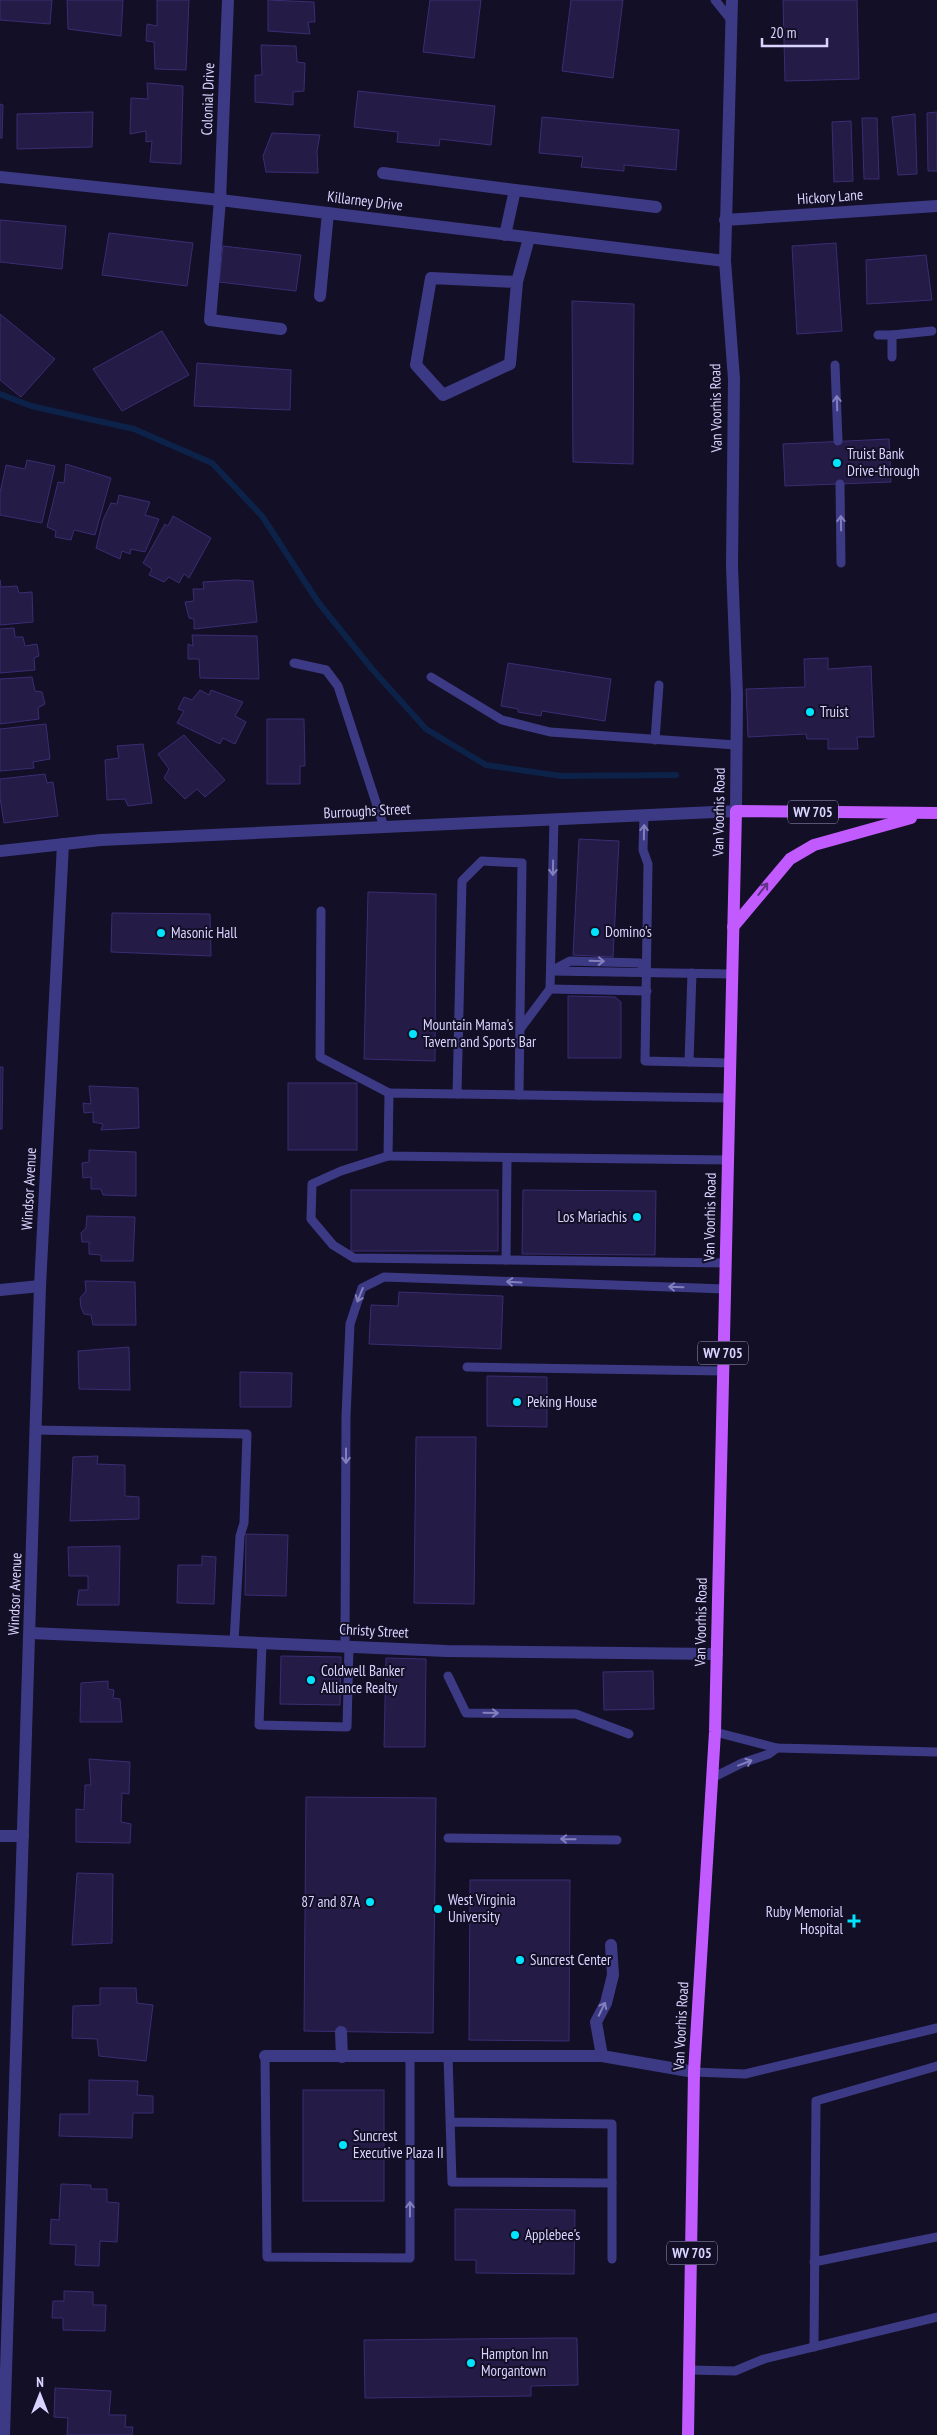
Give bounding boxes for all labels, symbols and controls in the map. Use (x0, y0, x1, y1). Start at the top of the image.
scale bar (762, 15, 827, 47)
text: 20 m (770, 23, 796, 42)
street label: Colonial Drive (197, 62, 218, 136)
street label: Hickory Lane (796, 185, 864, 208)
street label: Killarney Drive (326, 186, 404, 215)
street label: Van Voorhis Road (705, 363, 726, 454)
one-way arrow (832, 395, 841, 411)
place label: Truist Bank Drive-through (847, 444, 920, 480)
marker: Truist Bank Drive-through (831, 457, 843, 469)
one-way arrow (836, 516, 846, 532)
place label: Truist (820, 702, 849, 721)
marker: Truist (804, 706, 816, 718)
street label: Van Voorhis Road (708, 767, 729, 858)
street label: Burroughs Street (323, 799, 411, 822)
road number: WV 705 (788, 800, 838, 824)
one-way arrow (639, 825, 648, 841)
one-way arrow (548, 860, 558, 876)
one-way arrow (758, 883, 769, 896)
place label: Domino's (605, 922, 652, 941)
place label: Masonic Hall (171, 923, 238, 942)
marker: Domino's (589, 926, 601, 938)
marker: Masonic Hall (155, 927, 167, 939)
one-way arrow (588, 957, 604, 966)
place label: Mountain Mama's Tavern and Sports Bar (423, 1015, 537, 1051)
marker: Mountain Mama's Tavern and Sports Bar (407, 1028, 419, 1040)
street label: Windsor Avenue (17, 1147, 40, 1231)
street label: Van Voorhis Road (699, 1172, 720, 1263)
place label: Los Mariachis (558, 1207, 627, 1226)
marker: Los Mariachis (631, 1211, 643, 1223)
one-way arrow (506, 1277, 522, 1286)
one-way arrow (668, 1283, 684, 1292)
one-way arrow (354, 1288, 364, 1303)
road number: WV 705 (698, 1342, 748, 1365)
place label: Peking House (527, 1392, 597, 1411)
marker: Peking House (511, 1396, 523, 1408)
one-way arrow (341, 1448, 351, 1464)
street label: Windsor Avenue (4, 1552, 25, 1636)
street label: Van Voorhis Road (690, 1577, 711, 1668)
street label: Christy Street (339, 1619, 409, 1642)
place label: Coldwell Banker Alliance Realty (321, 1661, 406, 1697)
marker: Coldwell Banker Alliance Realty (305, 1674, 317, 1686)
one-way arrow (482, 1708, 499, 1718)
one-way arrow (737, 1757, 752, 1766)
one-way arrow (560, 1834, 576, 1844)
place label: West Virginia University (448, 1890, 516, 1926)
place label: 87 and 87A (301, 1892, 361, 1911)
marker: 87 and 87A (364, 1896, 376, 1908)
place label: Ruby Memorial Hospital (766, 1902, 844, 1938)
marker: West Virginia University (432, 1903, 444, 1915)
marker: Ruby Memorial Hospital (847, 1914, 861, 1928)
place label: Suncrest Center (530, 1950, 612, 1969)
marker: Suncrest Center (514, 1954, 526, 1966)
street label: Van Voorhis Road (669, 1981, 692, 2072)
one-way arrow (598, 2002, 608, 2017)
place label: Suncrest Executive Plaza II (353, 2126, 444, 2162)
marker: Suncrest Executive Plaza II (337, 2139, 349, 2151)
one-way arrow (405, 2201, 415, 2218)
place label: Applebee's (525, 2225, 580, 2244)
marker: Applebee's (509, 2229, 521, 2241)
road number: WV 705 (667, 2242, 717, 2264)
place label: Hampton Inn Morgantown (481, 2344, 548, 2380)
marker: Hampton Inn Morgantown (465, 2357, 477, 2369)
north arrow (15, 2370, 65, 2420)
text: N (36, 2373, 44, 2391)

